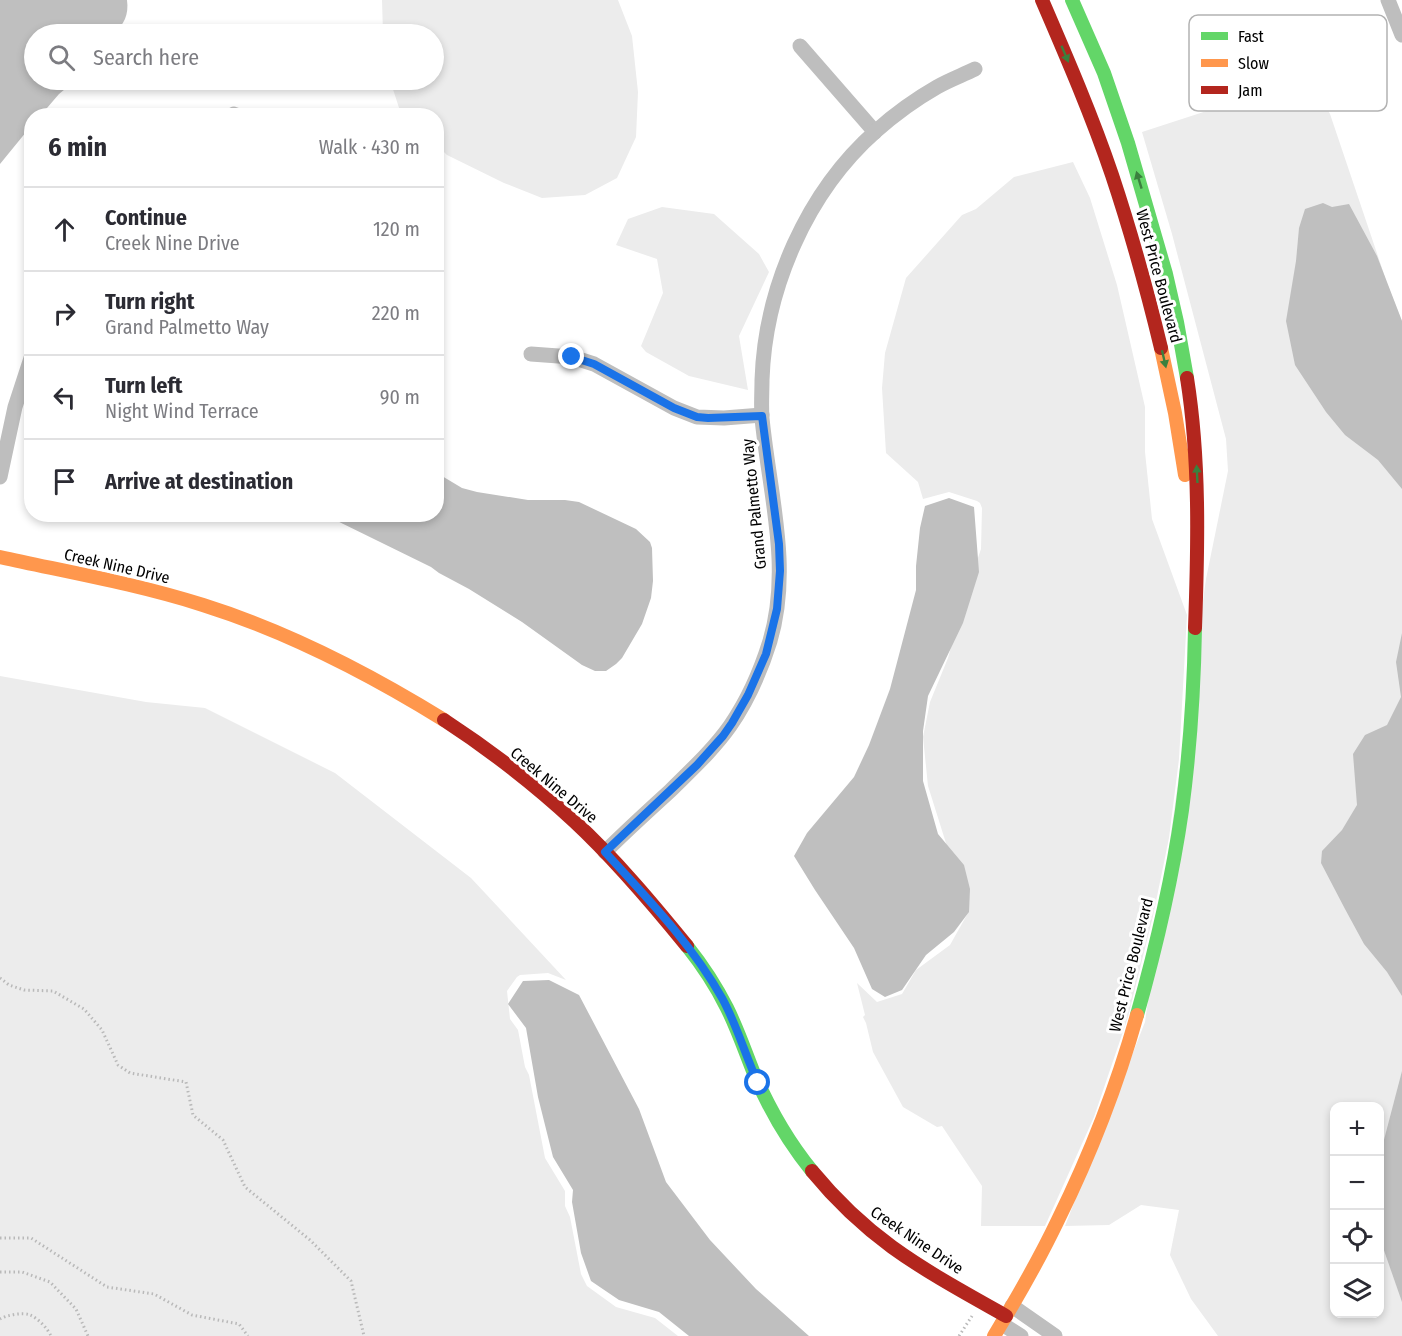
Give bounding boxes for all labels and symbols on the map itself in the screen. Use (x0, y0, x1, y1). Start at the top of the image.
legend (1189, 15, 1387, 111)
text: Fast (1238, 27, 1265, 46)
one-way arrow (1060, 45, 1070, 63)
text: Slow (1238, 54, 1269, 73)
text: Jam (1238, 81, 1263, 100)
one-way arrow (1134, 171, 1143, 189)
street label: West Price Boulevard (1132, 207, 1186, 345)
route end (558, 343, 584, 369)
one-way arrow (1159, 349, 1169, 368)
street label: Grand Palmetto Way (738, 437, 770, 570)
one-way arrow (1193, 464, 1202, 483)
street label: Creek Nine Drive (62, 545, 172, 587)
street label: Creek Nine Drive (507, 743, 601, 827)
street label: West Price Boulevard (1105, 896, 1157, 1034)
route start (744, 1069, 770, 1095)
street label: Creek Nine Drive (867, 1202, 967, 1278)

